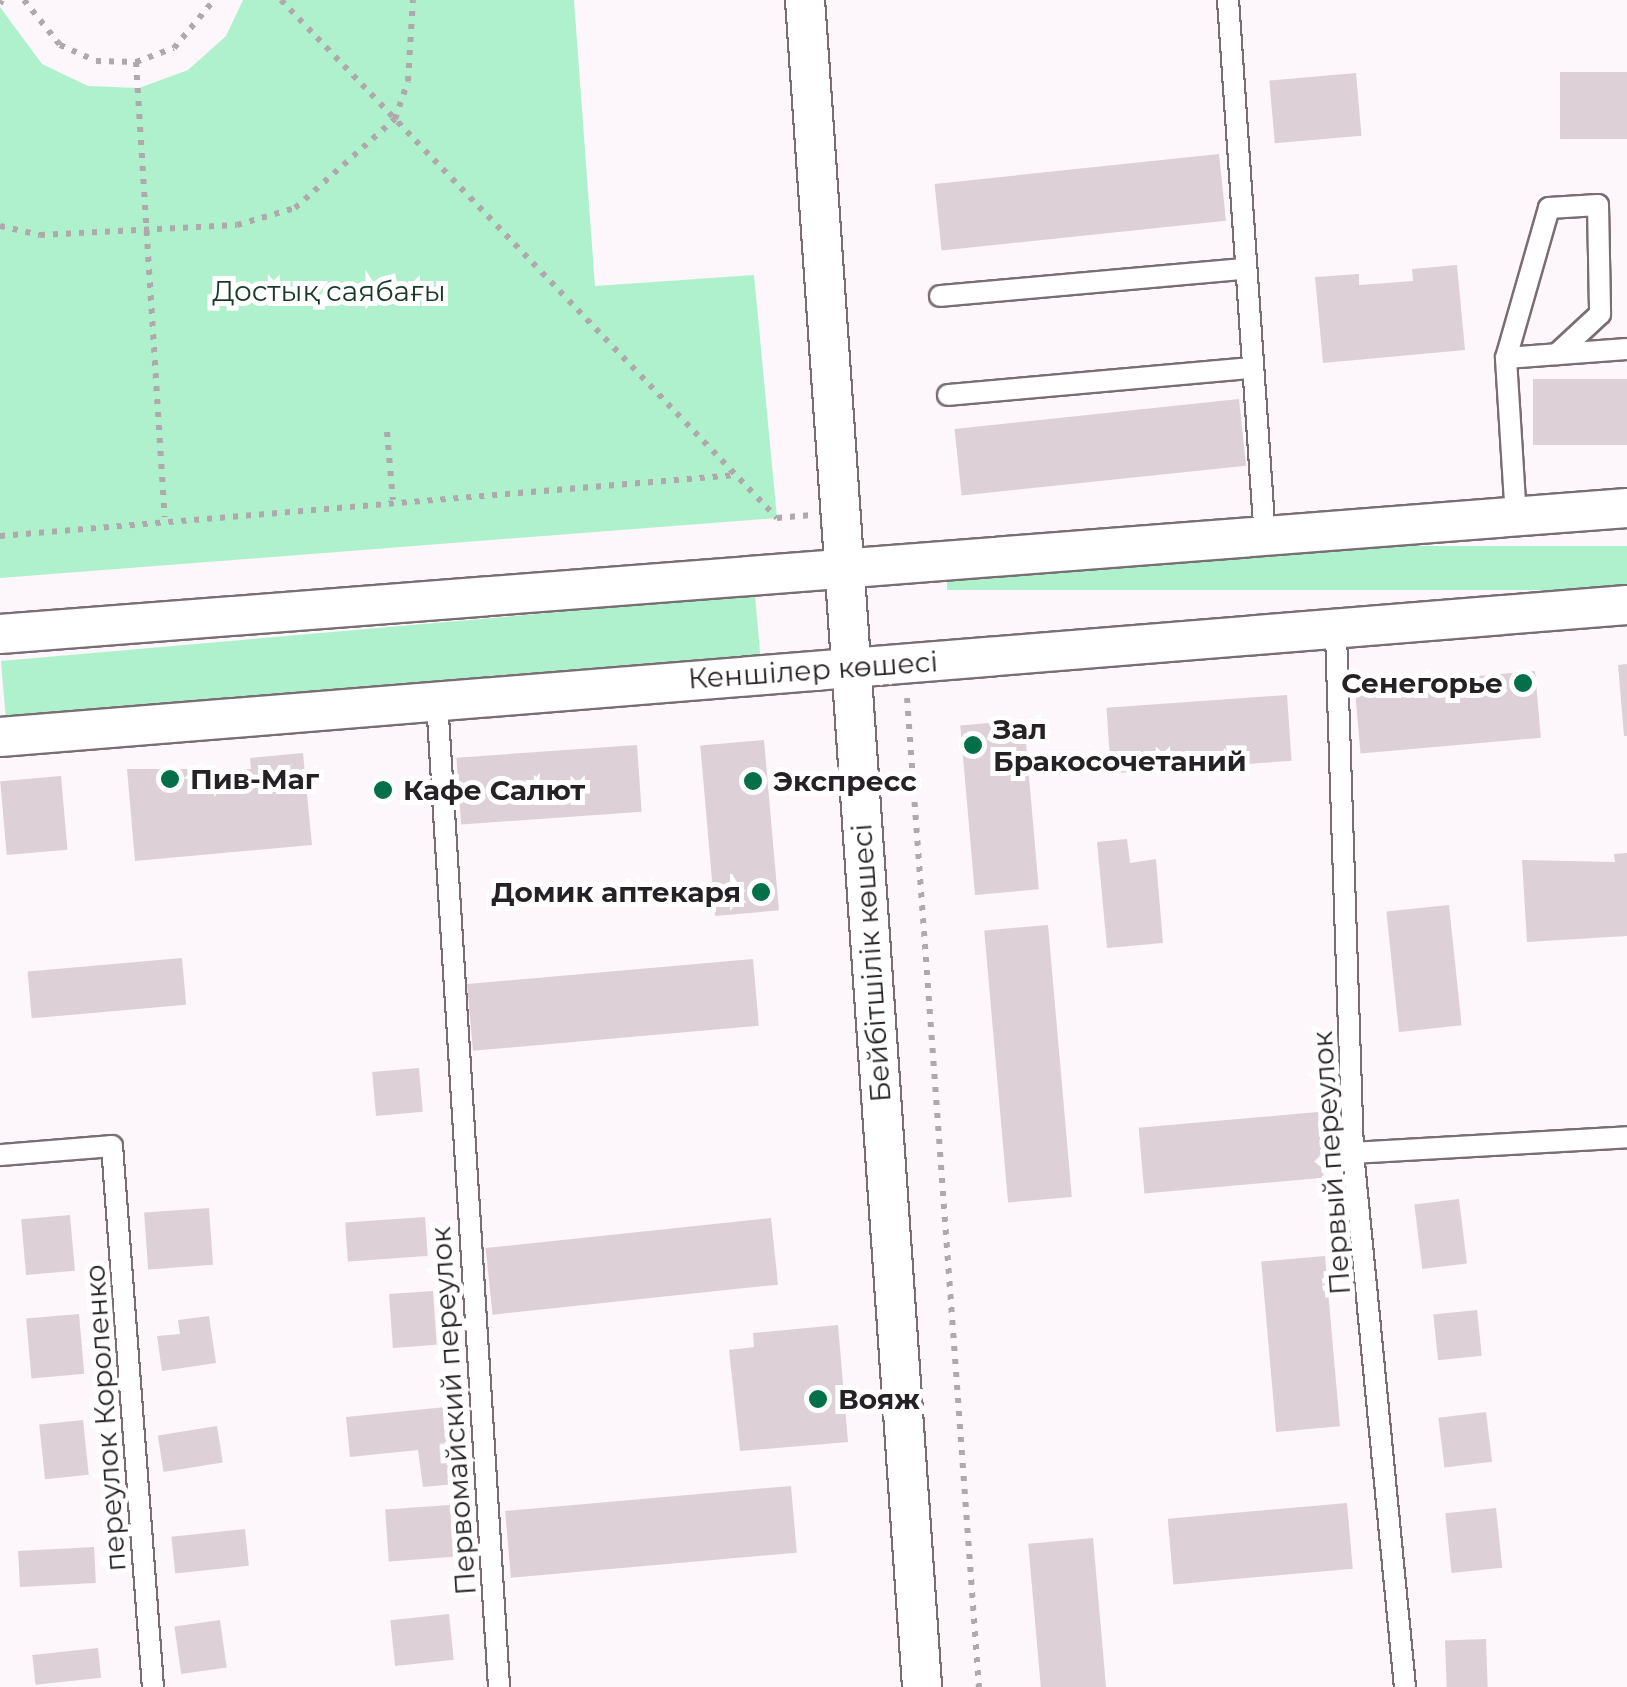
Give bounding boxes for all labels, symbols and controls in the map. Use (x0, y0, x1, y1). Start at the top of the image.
park label: Достық саябағы (212, 274, 446, 308)
street label: Кеншілер көшесі (687, 645, 939, 695)
place label: Сенегорье (1341, 666, 1503, 700)
marker: Сенегорье (1512, 672, 1534, 694)
place label: Зал Бракосочетаний (993, 712, 1247, 778)
marker: Зал Бракосочетаний (962, 734, 984, 756)
place label: Пив-Маг (190, 762, 319, 796)
place label: Экспресс (773, 764, 917, 798)
marker: Пив-Маг (159, 768, 181, 790)
marker: Экспресс (742, 770, 764, 792)
place label: Кафе Салют (403, 773, 585, 807)
marker: Кафе Салют (372, 779, 394, 801)
street label: Бейбітшілік көшесі (845, 823, 897, 1103)
place label: Домик аптекаря (491, 875, 741, 909)
marker: Домик аптекаря (750, 881, 772, 903)
street label: Первый переулок (1305, 1030, 1357, 1296)
street label: Первомайский переулок (423, 1226, 483, 1596)
street label: переулок Короленко (78, 1263, 132, 1573)
place label: Вояж (838, 1382, 920, 1416)
marker: Вояж (807, 1388, 829, 1410)

